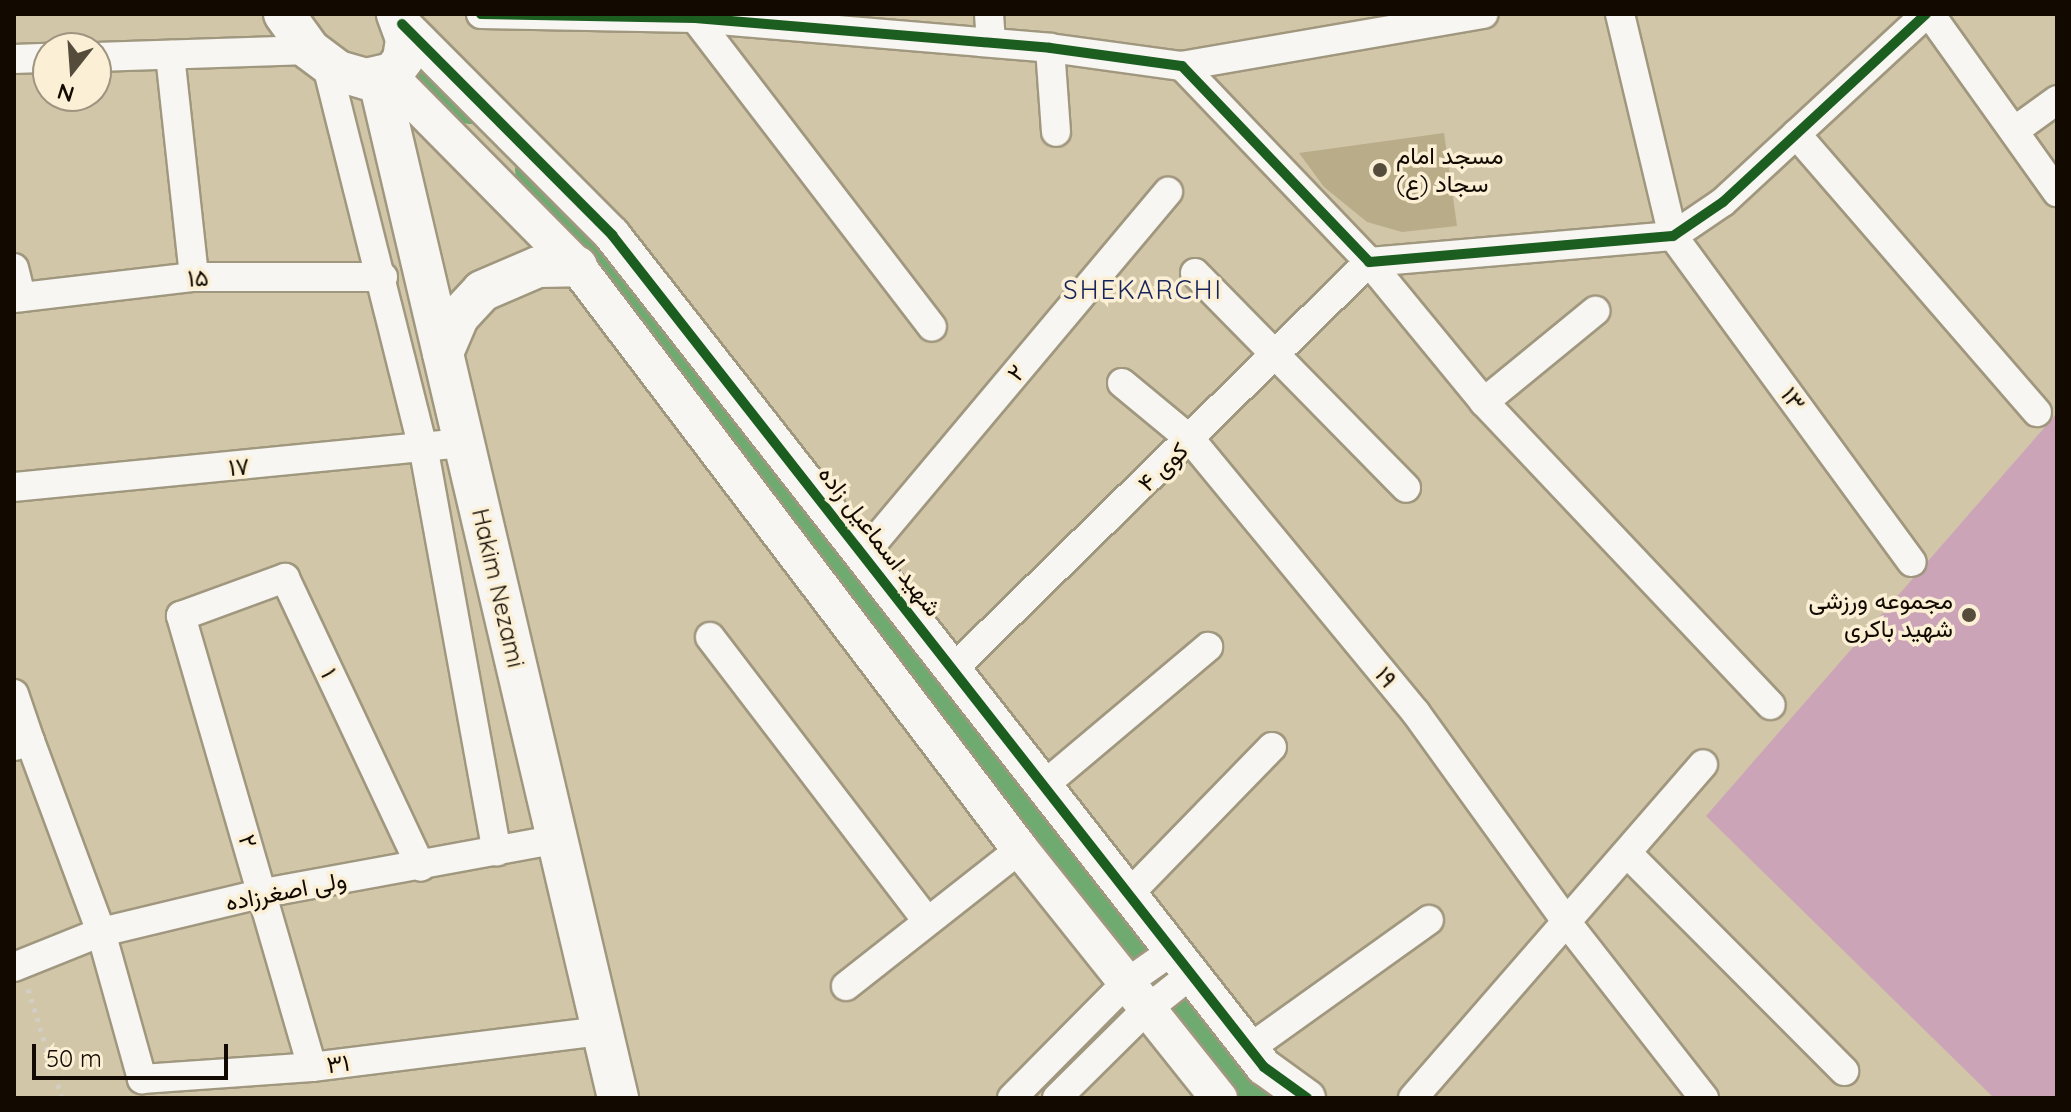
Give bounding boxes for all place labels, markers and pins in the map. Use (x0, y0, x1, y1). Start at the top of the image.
place label: مسجد امام سجاد (ع) (1396, 142, 1504, 198)
marker: مسجد امام سجاد (ع) (1371, 161, 1389, 179)
place label: مجموعه ورزشی شهید باکری (1809, 587, 1953, 643)
marker: مجموعه ورزشی شهید باکری (1960, 606, 1978, 624)

